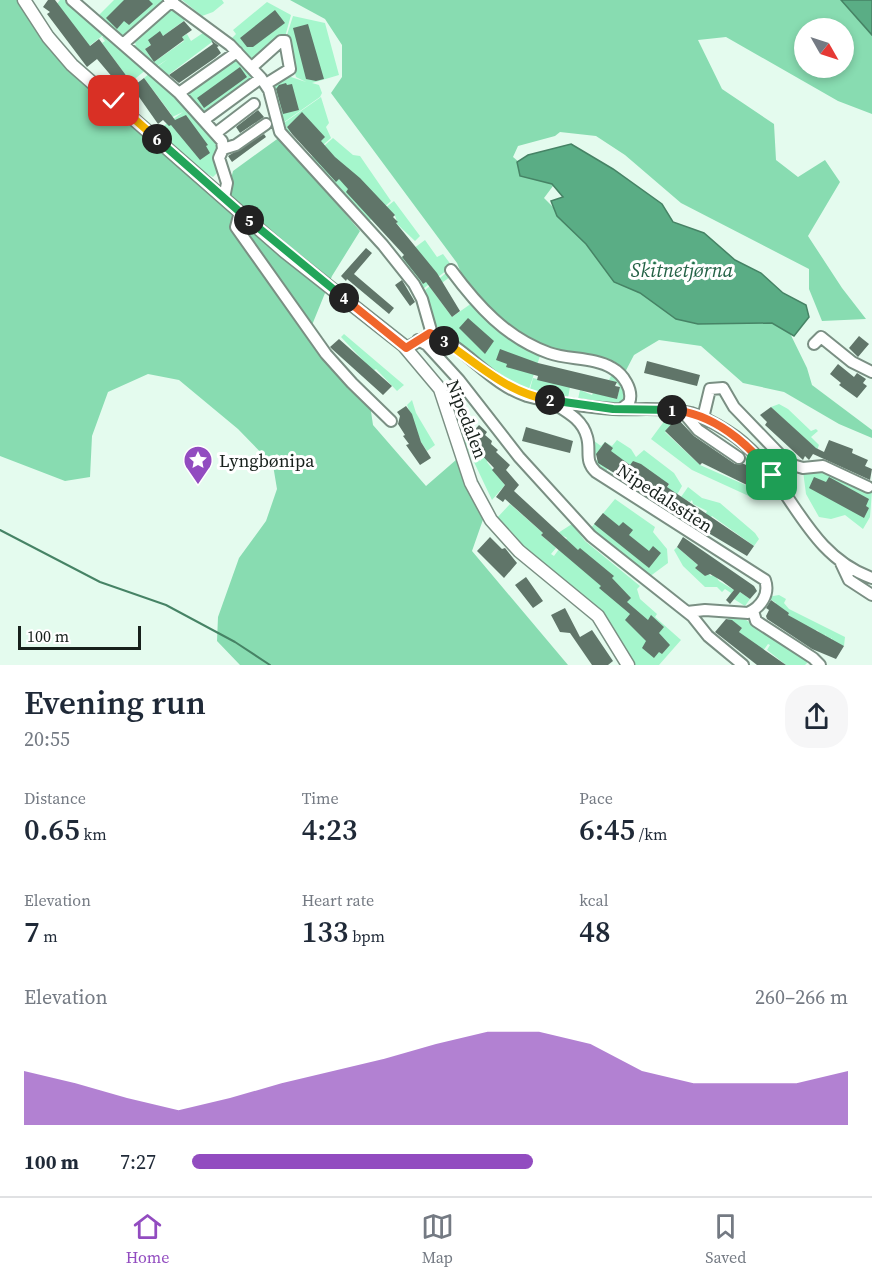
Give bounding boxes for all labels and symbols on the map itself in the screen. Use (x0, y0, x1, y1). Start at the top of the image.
north arrow (794, 18, 854, 78)
pin (88, 75, 139, 126)
pin: 6 (142, 124, 172, 154)
pin: 5 (234, 205, 264, 235)
water label: Skitnetjørna (631, 256, 734, 284)
pin: 4 (329, 283, 359, 313)
pin: 3 (429, 326, 459, 356)
street label: Nipedalen (441, 376, 494, 462)
pin: 2 (535, 385, 565, 415)
pin: 1 (657, 395, 687, 425)
place icon: Lyngbønipa (182, 444, 214, 486)
place label: Lyngbønipa (219, 448, 315, 473)
pin (746, 449, 797, 500)
street label: Nipedalsstien (612, 458, 718, 538)
scale bar (18, 623, 141, 650)

